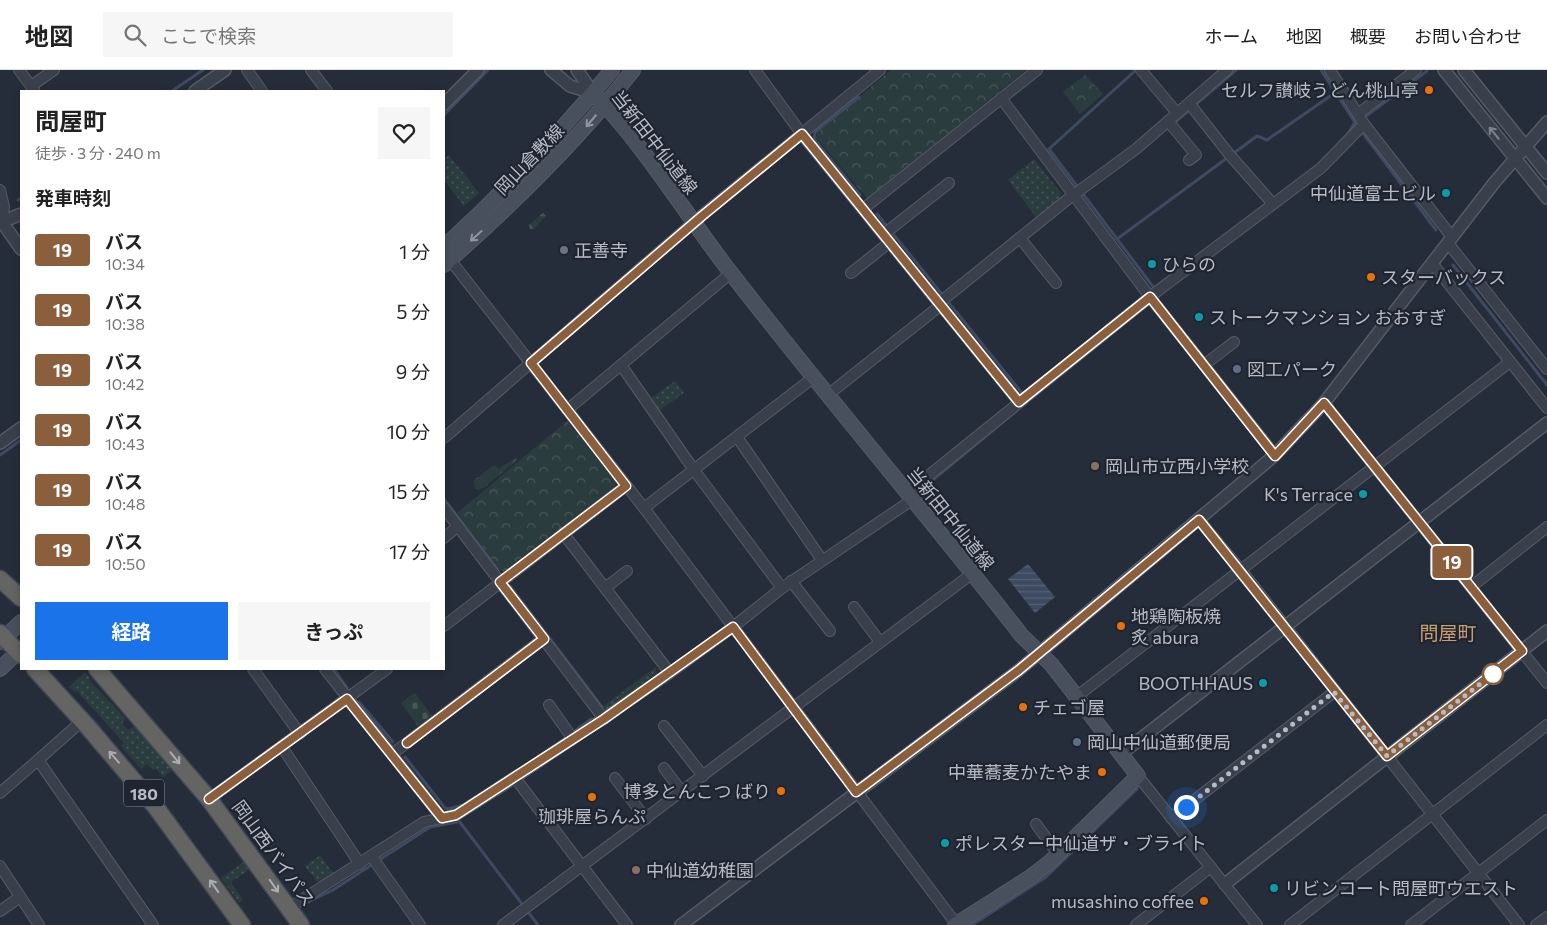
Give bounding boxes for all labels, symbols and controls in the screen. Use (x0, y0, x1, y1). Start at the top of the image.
search box (103, 12, 453, 57)
text: 地図 (25, 21, 73, 50)
icon: search (121, 21, 149, 49)
text: ここで検索 (161, 24, 256, 47)
text: ホーム (1205, 25, 1258, 47)
text: 地図 (1286, 25, 1322, 47)
text: 概要 (1350, 25, 1386, 47)
text: お問い合わせ (1414, 25, 1522, 47)
place label: セルフ讃岐うどん桃山亭 (1221, 79, 1419, 101)
marker: セルフ讃岐うどん桃山亭 (1423, 84, 1435, 96)
street label: 当新田中仙道線 (608, 86, 702, 198)
text: 問屋町 (35, 106, 107, 135)
button: heart (378, 107, 430, 159)
one-way arrow (586, 114, 597, 127)
street label: 岡山倉敷線 (490, 119, 568, 199)
one-way arrow (1489, 127, 1500, 140)
text: 徒歩 · 3 分 · 240 m (35, 143, 161, 162)
place label: 中仙道富士ビル (1310, 182, 1436, 204)
text: 発車時刻 (35, 186, 111, 209)
marker: 中仙道富士ビル (1440, 187, 1452, 199)
text: バス (105, 230, 143, 253)
one-way arrow (470, 230, 483, 242)
text: 19 (53, 239, 72, 261)
place label: 正善寺 (574, 239, 628, 261)
text: 1 分 (399, 240, 430, 263)
marker: 正善寺 (558, 244, 570, 256)
place label: ひらの (1162, 253, 1216, 275)
text: 10:34 (105, 254, 145, 273)
marker: ひらの (1146, 258, 1158, 270)
place label: スターバックス (1381, 266, 1506, 288)
marker: スターバックス (1365, 271, 1377, 283)
text: バス (105, 290, 143, 313)
text: 19 (53, 299, 72, 321)
text: 5 分 (396, 300, 430, 323)
place label: ストークマンション おおすぎ (1209, 306, 1446, 328)
marker: ストークマンション おおすぎ (1193, 311, 1205, 323)
text: 10:38 (105, 314, 145, 333)
text: バス (105, 350, 143, 373)
place label: 図工パーク (1247, 358, 1337, 380)
text: 19 (53, 359, 72, 381)
text: 9 分 (396, 360, 430, 383)
marker: 図工パーク (1231, 363, 1243, 375)
text: 10:42 (105, 374, 144, 393)
text: バス (105, 410, 143, 433)
text: 19 (53, 419, 72, 441)
text: 10 分 (387, 420, 430, 443)
text: 10:43 (105, 434, 145, 453)
place label: 岡山市立西小学校 (1105, 455, 1249, 477)
marker: 岡山市立西小学校 (1089, 460, 1101, 472)
street label: 当新田中仙道線 (903, 462, 999, 574)
text: バス (105, 470, 143, 493)
text: 19 (53, 479, 72, 501)
text: 15 分 (388, 480, 430, 503)
place label: K's Terrace (1264, 483, 1353, 505)
marker: K's Terrace (1357, 488, 1369, 500)
text: 10:48 (105, 494, 145, 513)
text: バス (105, 530, 143, 553)
text: 19 (53, 539, 72, 561)
text: 17 分 (389, 540, 430, 563)
line badge: 19 (1430, 546, 1474, 578)
text: 19 (1442, 551, 1462, 573)
text: 10:50 (105, 554, 146, 573)
button: 経路 (35, 602, 228, 660)
button: きっぷ (238, 602, 430, 660)
place label: 地鶏陶板焼 炙 abura (1131, 605, 1221, 648)
marker: 地鶏陶板焼 炙 abura (1115, 620, 1127, 632)
district label: 問屋町 (1419, 621, 1477, 644)
unlabelled marker (1482, 663, 1504, 685)
place label: BOOTHHAUS (1138, 672, 1253, 694)
marker: BOOTHHAUS (1257, 677, 1269, 689)
place label: チェゴ屋 (1033, 696, 1105, 718)
marker: チェゴ屋 (1017, 701, 1029, 713)
place label: 岡山中仙道郵便局 (1087, 731, 1231, 753)
marker: 岡山中仙道郵便局 (1071, 736, 1083, 748)
one-way arrow (108, 751, 120, 764)
one-way arrow (170, 751, 181, 764)
place label: 中華蕎麦かたやま (948, 761, 1092, 783)
marker: 中華蕎麦かたやま (1096, 766, 1108, 778)
road number: 180 (124, 780, 164, 806)
place label: 博多とんこつ ばり (624, 780, 771, 802)
marker: 博多とんこつ ばり (775, 785, 787, 797)
marker: 珈琲屋らんぷ (586, 791, 598, 803)
your location (1174, 795, 1199, 820)
street label: 岡山西バイパス (228, 796, 320, 910)
place label: 珈琲屋らんぷ (538, 805, 646, 827)
place label: ポレスター中仙道ザ・ブライト (955, 832, 1207, 854)
marker: ポレスター中仙道ザ・ブライト (939, 837, 951, 849)
place label: 中仙道幼稚園 (646, 859, 754, 881)
marker: 中仙道幼稚園 (630, 864, 642, 876)
place label: リビンコート問屋町ウエスト (1284, 877, 1518, 899)
one-way arrow (209, 879, 219, 893)
one-way arrow (269, 879, 279, 893)
marker: リビンコート問屋町ウエスト (1268, 882, 1280, 894)
place label: musashino coffee (1051, 890, 1194, 912)
marker: musashino coffee (1198, 895, 1210, 907)

